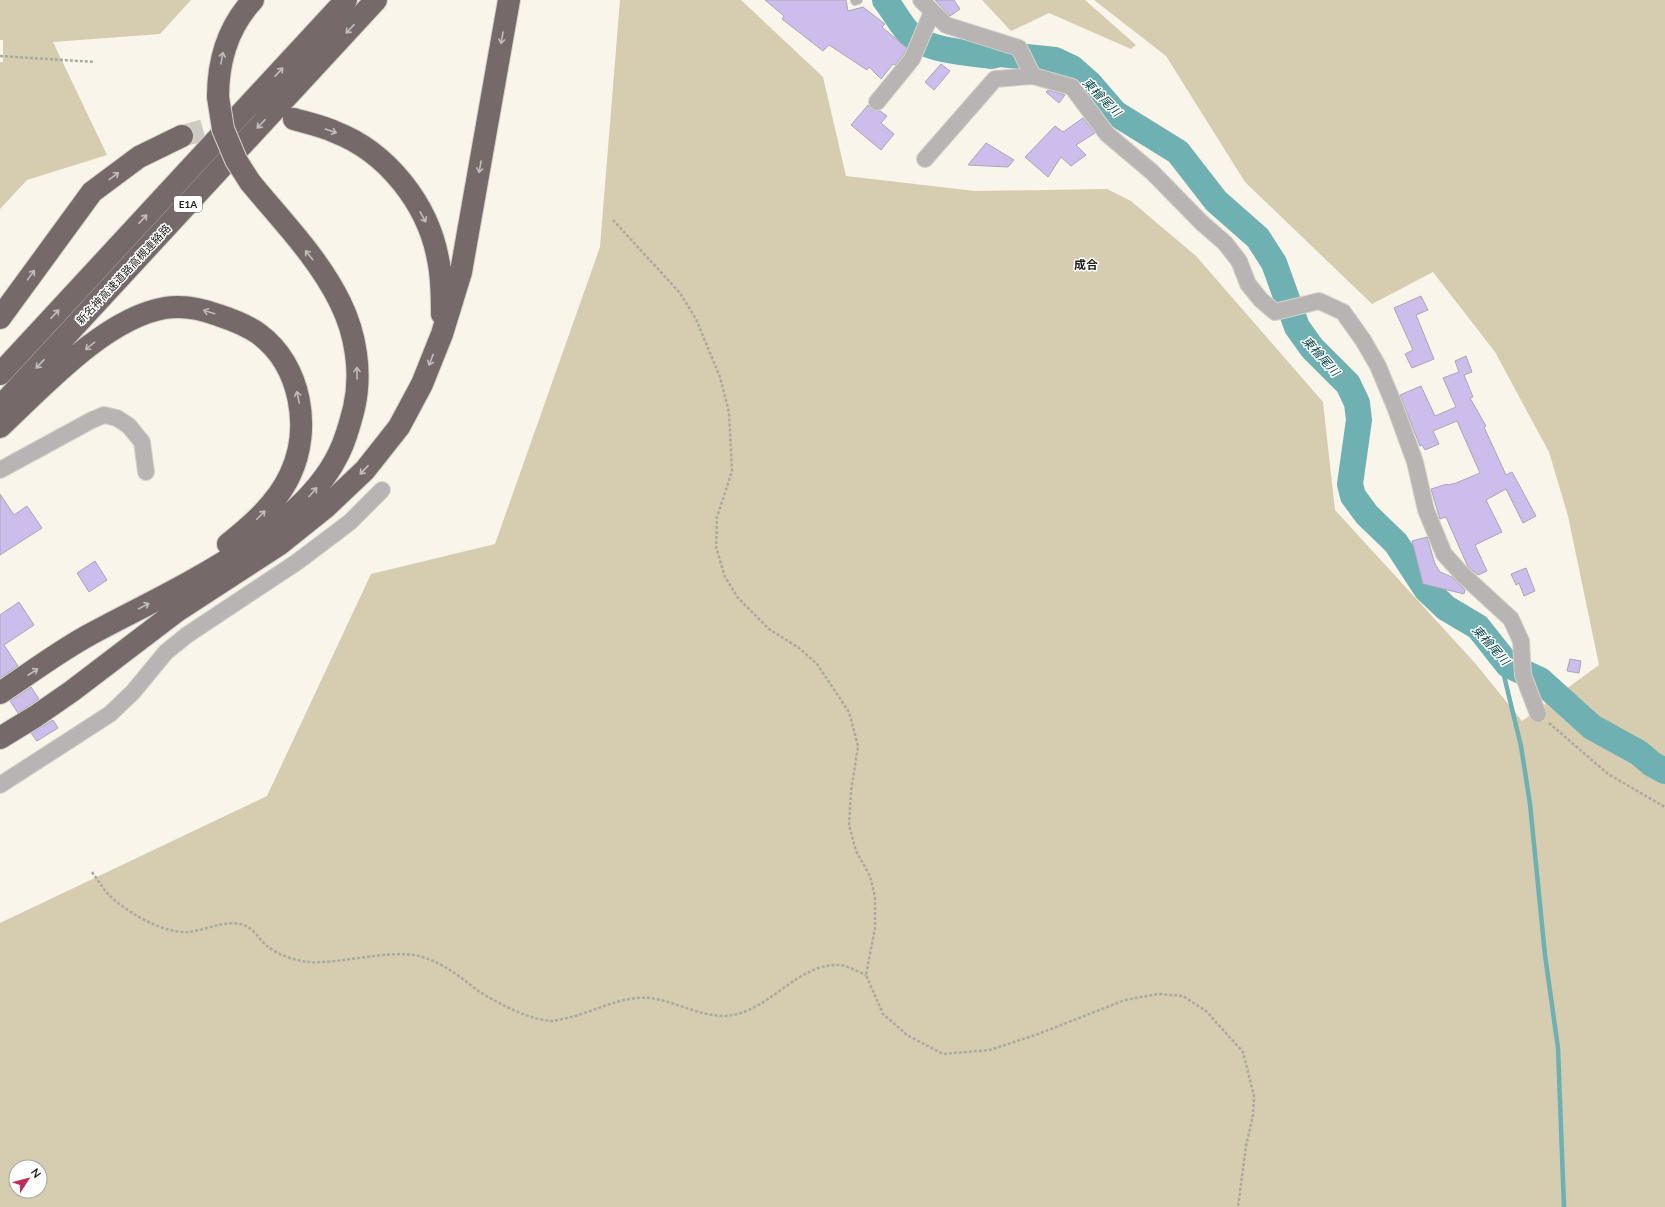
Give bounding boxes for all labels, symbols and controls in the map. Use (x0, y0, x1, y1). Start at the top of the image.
one-way arrow (345, 24, 354, 34)
one-way arrow (498, 32, 506, 45)
one-way arrow (218, 52, 226, 65)
one-way arrow (275, 67, 284, 77)
water label: 東檜尾川 (1080, 75, 1126, 121)
one-way arrow (257, 119, 266, 129)
one-way arrow (325, 127, 337, 135)
one-way arrow (475, 160, 483, 173)
one-way arrow (108, 172, 119, 180)
road number: E1A (174, 196, 202, 212)
one-way arrow (420, 211, 428, 223)
one-way arrow (139, 214, 148, 224)
street label: 新名神高速道路高槻連絡路 (73, 221, 173, 327)
one-way arrow (305, 249, 314, 260)
district label: 成合 (1074, 257, 1098, 272)
one-way arrow (27, 269, 35, 280)
one-way arrow (203, 307, 215, 315)
one-way arrow (50, 309, 60, 319)
water label: 東檜尾川 (1299, 333, 1344, 380)
one-way arrow (84, 342, 95, 351)
one-way arrow (427, 353, 435, 365)
one-way arrow (36, 359, 45, 369)
one-way arrow (353, 367, 361, 380)
one-way arrow (293, 390, 301, 403)
one-way arrow (360, 465, 369, 475)
one-way arrow (308, 486, 317, 497)
one-way arrow (256, 510, 266, 520)
one-way arrow (138, 602, 150, 609)
water label: 東檜尾川 (1469, 622, 1514, 669)
one-way arrow (27, 668, 38, 676)
north arrow (8, 1159, 48, 1199)
text: N (29, 1166, 44, 1180)

